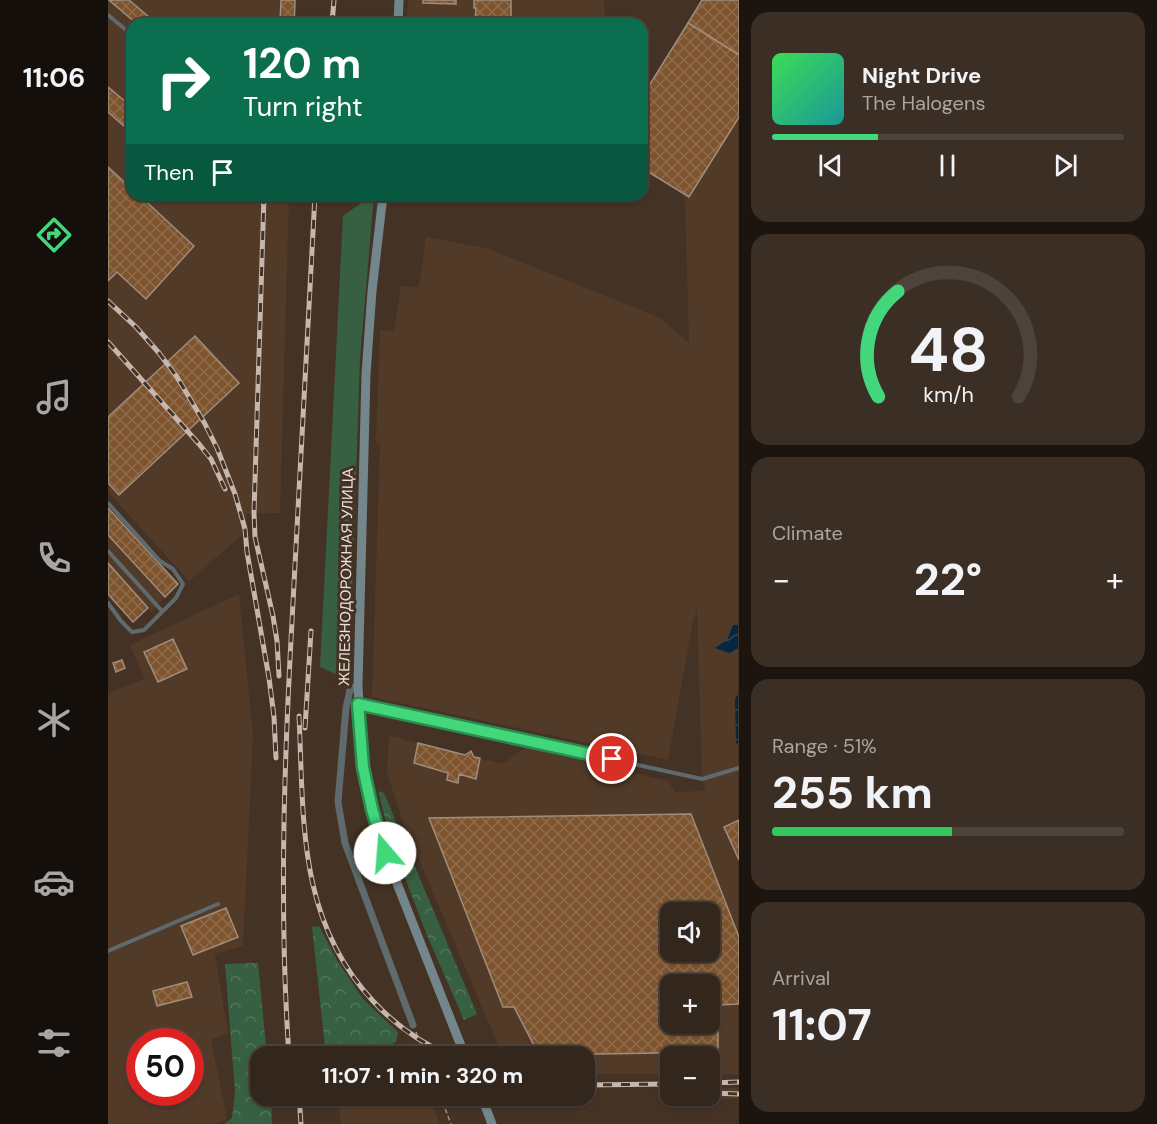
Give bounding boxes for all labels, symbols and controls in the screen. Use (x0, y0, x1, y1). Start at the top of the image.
text: 120 m (243, 36, 361, 91)
icon: right (144, 42, 222, 120)
text: 11:06 (23, 60, 85, 95)
text: Night Drive (862, 61, 981, 90)
text: Turn right (243, 89, 363, 124)
text: The Halogens (862, 90, 985, 116)
icon: previous (814, 149, 847, 182)
icon: pause (931, 149, 964, 182)
icon: next (1049, 149, 1082, 182)
icon: arrive (206, 156, 239, 189)
text: Then (144, 158, 194, 187)
icon: directions (33, 214, 75, 256)
text: 48 (908, 309, 988, 390)
icon: music (33, 376, 75, 418)
text: km/h (923, 381, 973, 409)
street label: ЖЕЛЕЗНОДОРОЖНАЯ УЛИЦА (334, 468, 358, 686)
text: Climate (772, 520, 843, 546)
icon: phone (33, 537, 75, 579)
text: 22° (914, 550, 982, 609)
text: − (772, 558, 790, 601)
text: + (1106, 558, 1124, 601)
icon: climate (33, 699, 75, 741)
pin (586, 733, 637, 784)
text: Range · 51% (772, 733, 877, 759)
icon: arrive (595, 742, 628, 775)
text: 255 km (772, 763, 933, 822)
position arrow (353, 821, 417, 885)
icon: car (33, 861, 75, 903)
map controls (660, 902, 720, 1106)
button: sound (660, 902, 720, 962)
text: Arrival (772, 965, 830, 991)
button: + (660, 974, 720, 1034)
text: 11:07 (772, 995, 872, 1054)
icon: filters (33, 1022, 75, 1064)
speed limit sign: 50 (126, 1028, 204, 1106)
button: − (660, 1046, 720, 1106)
text: 11:07 · 1 min · 320 m (322, 1061, 523, 1090)

